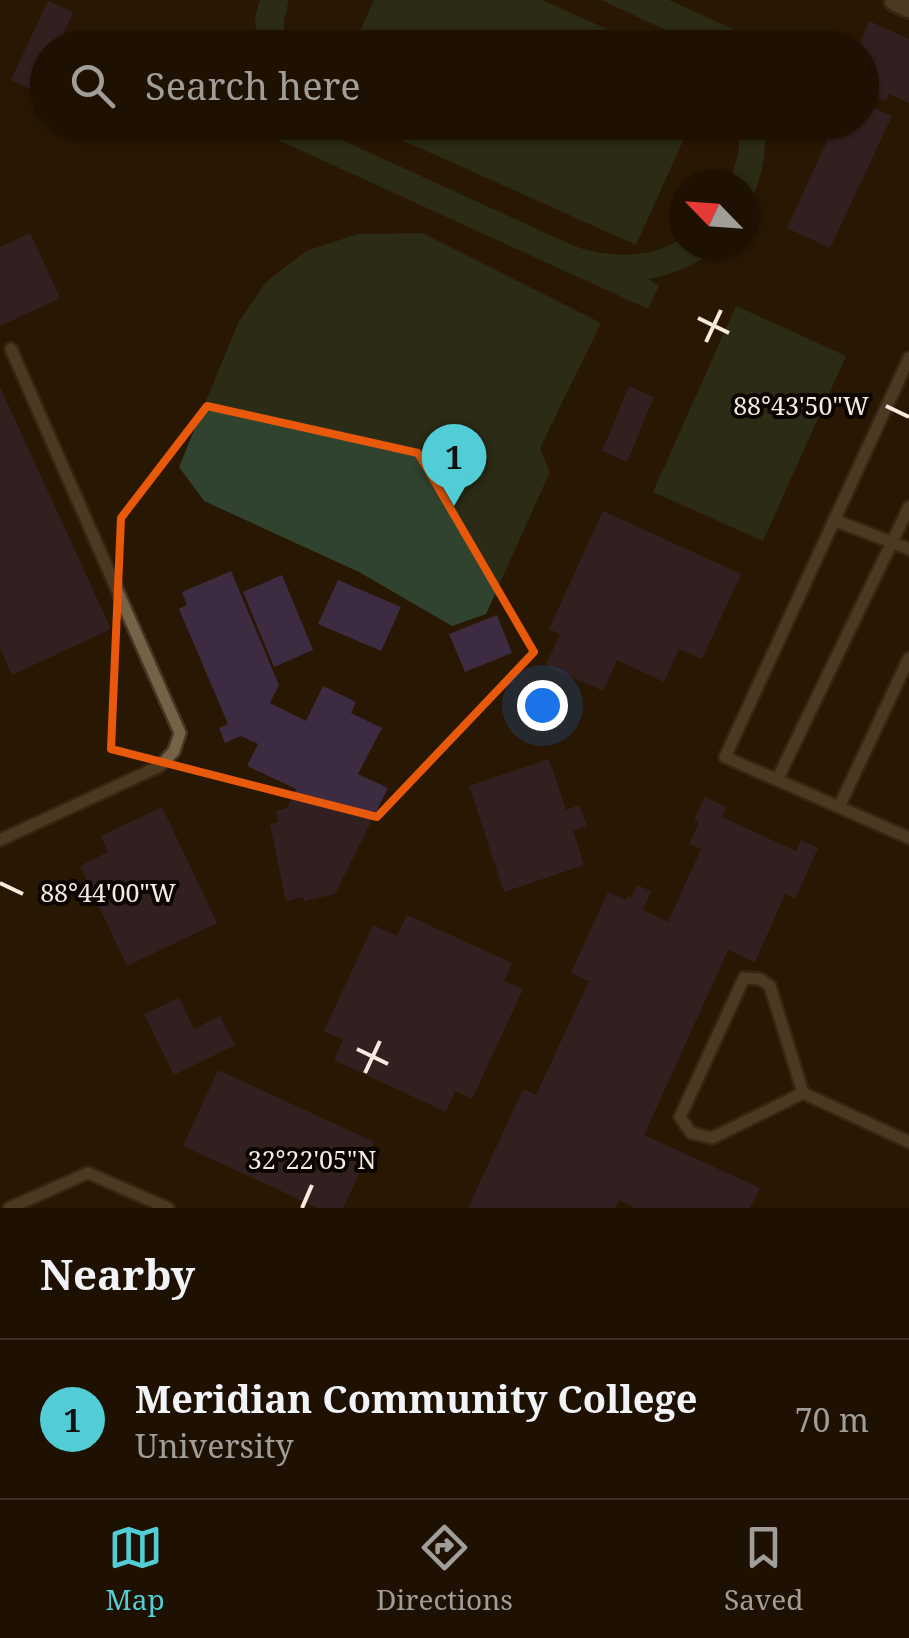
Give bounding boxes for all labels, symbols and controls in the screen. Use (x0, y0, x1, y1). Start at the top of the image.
search box (30, 30, 879, 140)
icon: search (65, 58, 120, 113)
text: Search here (145, 59, 361, 111)
north arrow (669, 170, 759, 260)
text: 88°43'50"W (733, 388, 869, 422)
pin: 1 (422, 424, 486, 506)
your location (517, 680, 568, 731)
text: 88°44'00"W (40, 875, 176, 909)
text: 32°22'05"N (248, 1142, 376, 1176)
text: Nearby (40, 1245, 195, 1302)
text: Meridian Community College (135, 1372, 698, 1424)
text: 1 (63, 1398, 82, 1441)
text: 70 m (795, 1398, 869, 1441)
text: University (135, 1424, 294, 1467)
tab: Map (106, 1520, 165, 1618)
tab: Directions (376, 1520, 513, 1618)
tab: Saved (724, 1520, 803, 1618)

